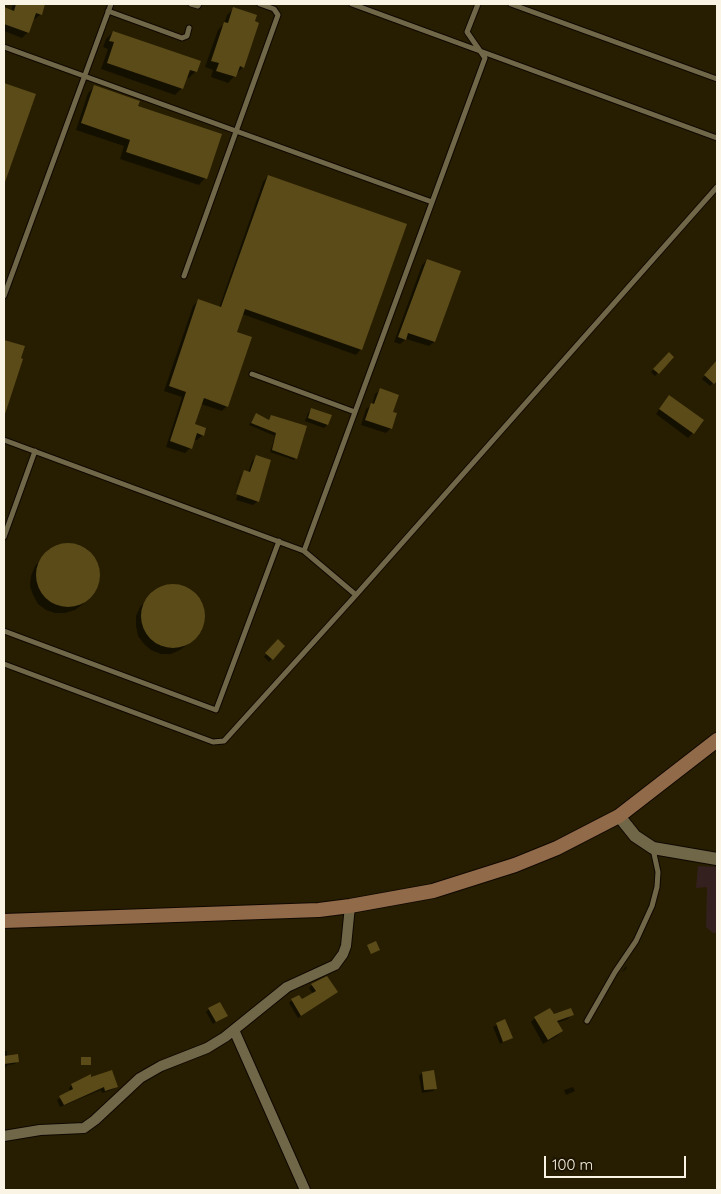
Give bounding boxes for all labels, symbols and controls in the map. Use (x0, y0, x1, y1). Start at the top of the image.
scale bar (546, 1146, 688, 1178)
text: 100 m (552, 1155, 593, 1174)

